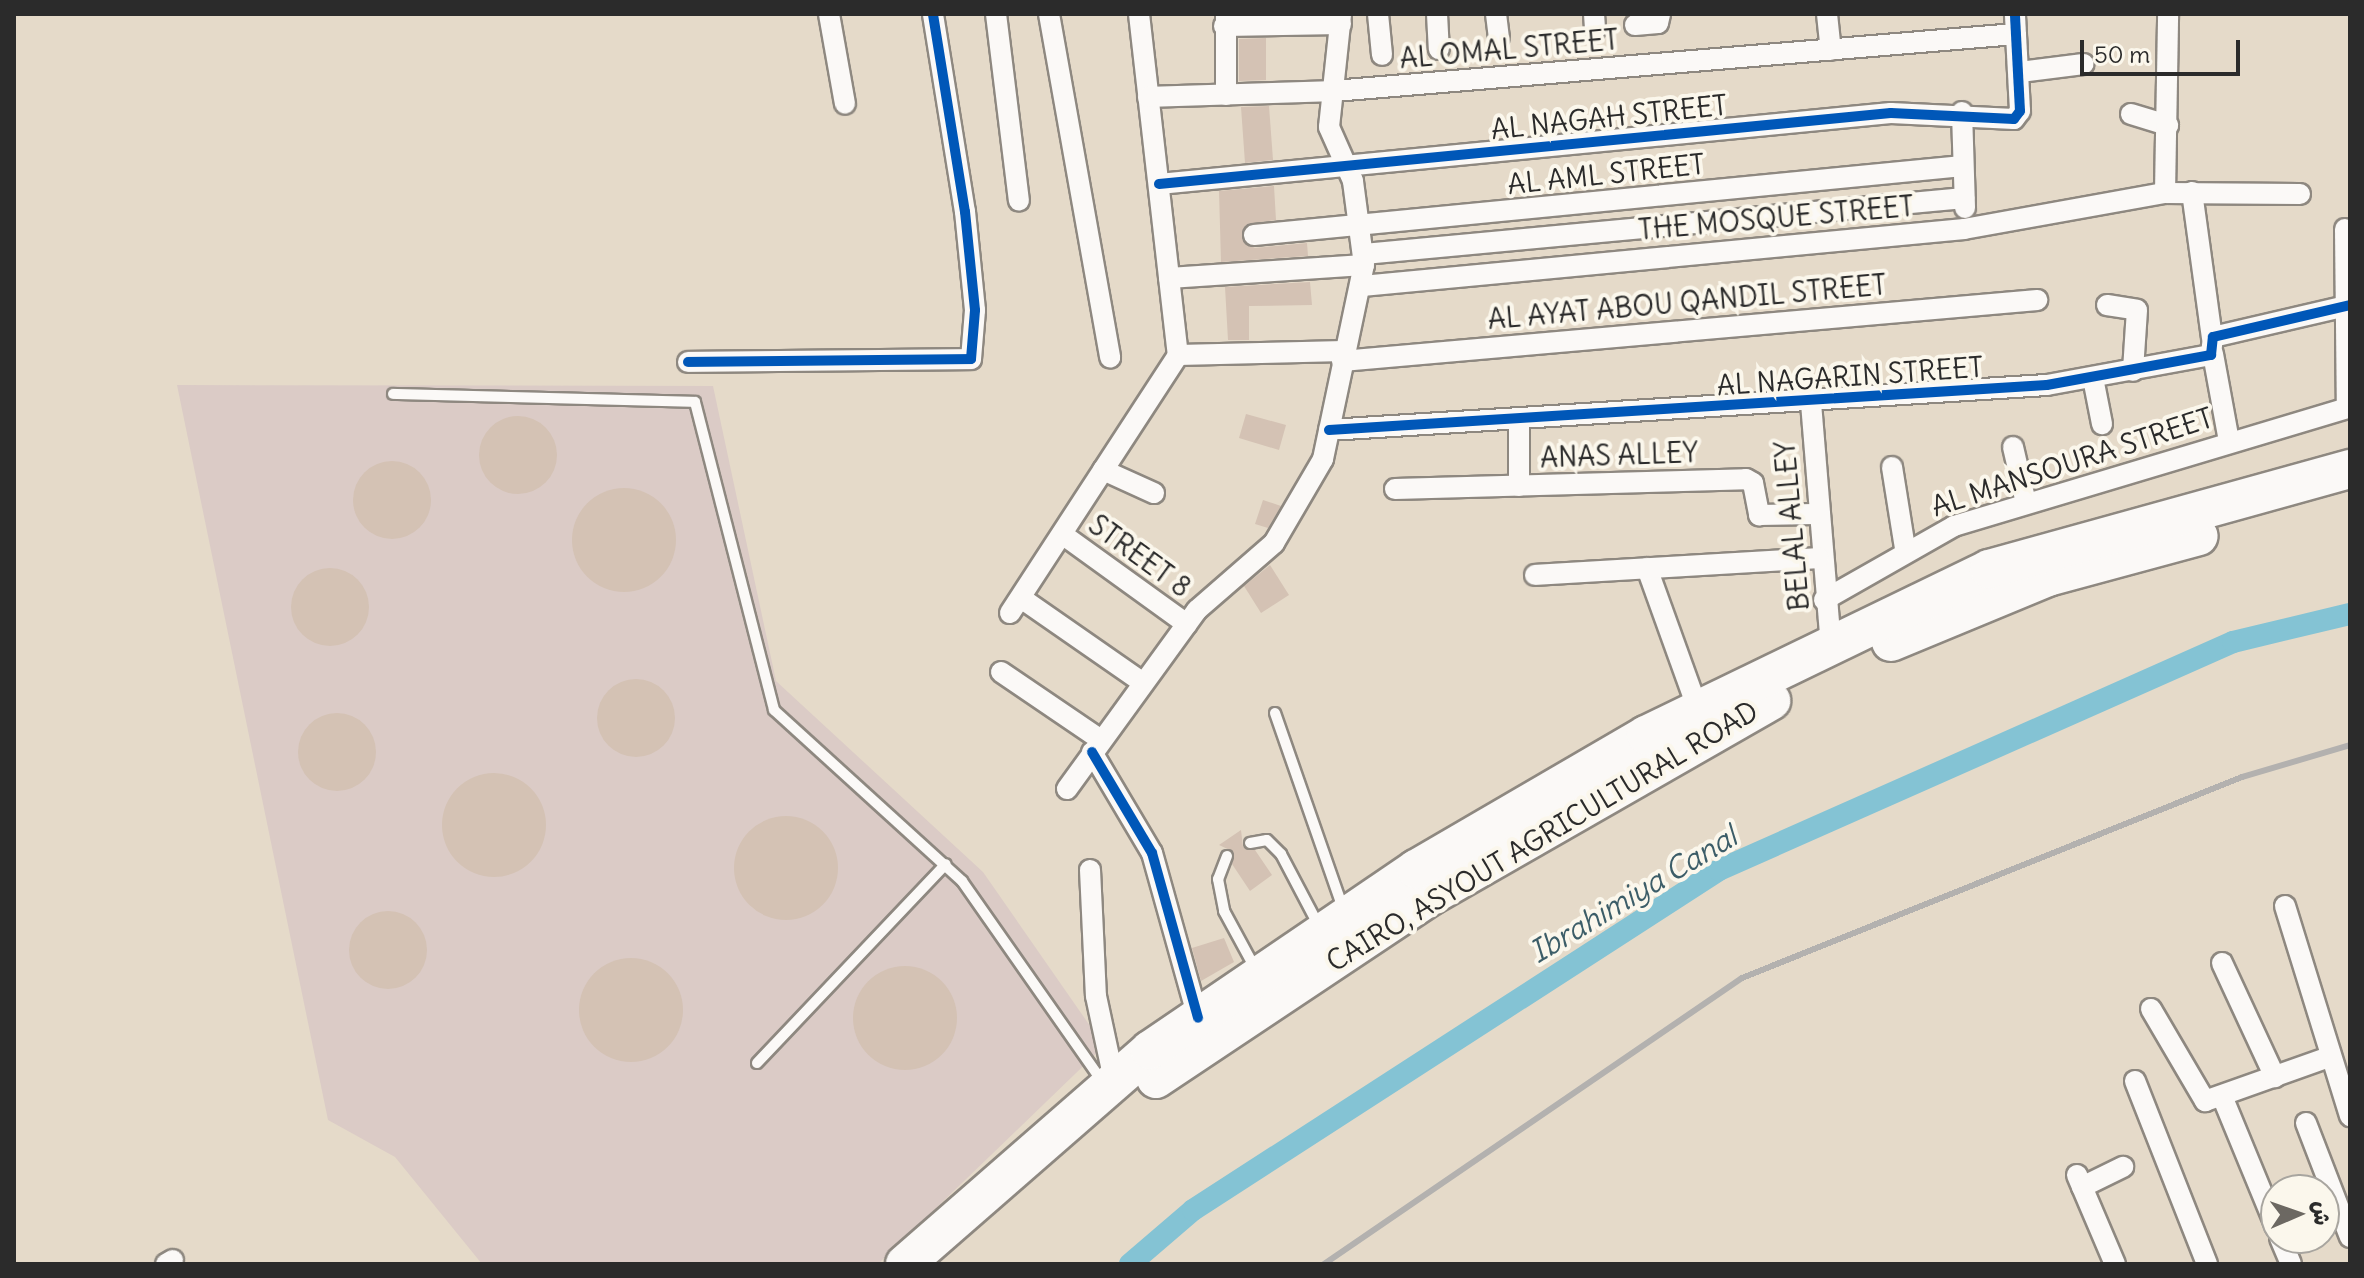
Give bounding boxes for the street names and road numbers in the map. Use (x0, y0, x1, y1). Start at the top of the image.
street label: AL OMAL STREET (1398, 23, 1620, 75)
street label: AL NAGAH STREET (1489, 88, 1729, 146)
street label: AL AML STREET (1506, 147, 1706, 201)
street label: THE MOSQUE STREET (1637, 189, 1915, 247)
street label: AL AYAT ABOU QANDIL STREET (1486, 268, 1888, 336)
street label: AL NAGARIN STREET (1716, 350, 1984, 402)
street label: AL MANSOURA STREET (1927, 401, 2217, 523)
street label: ANAS ALLEY (1539, 435, 1699, 475)
street label: BELAL ALLEY (1768, 440, 1816, 612)
street label: STREET 8 (1082, 508, 1198, 604)
street label: CAIRO, ASYOUT AGRICULTURAL ROAD (1320, 694, 1764, 978)

